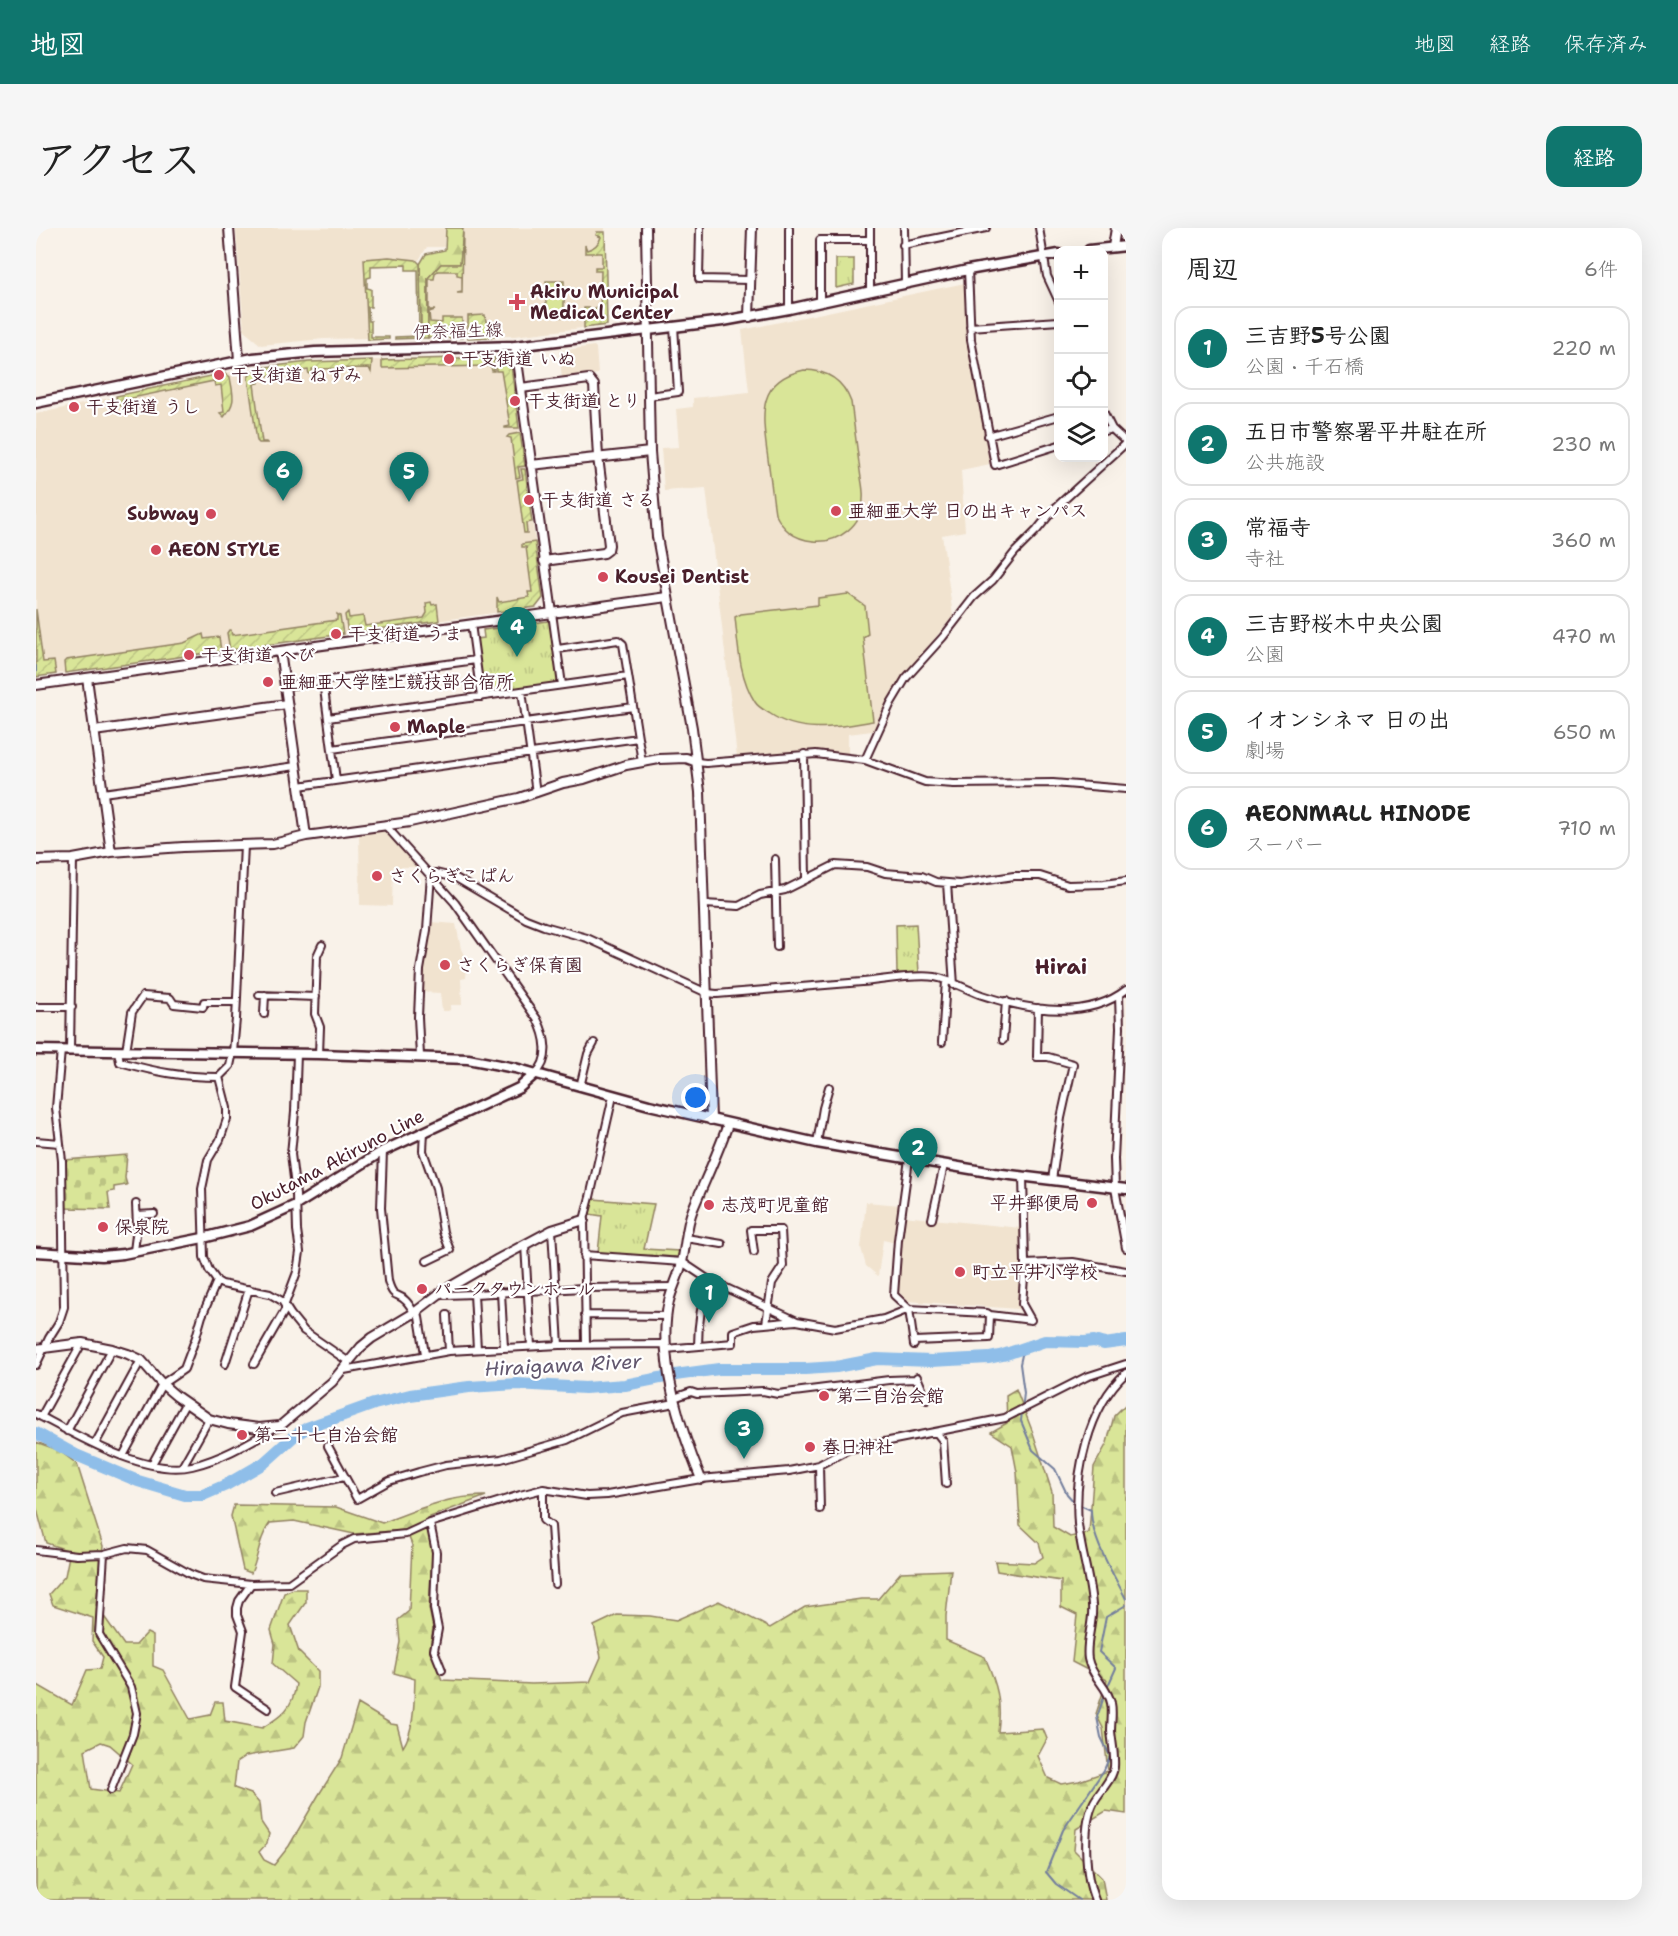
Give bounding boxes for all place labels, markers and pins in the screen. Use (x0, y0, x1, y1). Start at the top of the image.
place label: Akiru Municipal Medical Center (530, 280, 679, 325)
marker: Akiru Municipal Medical Center (508, 293, 526, 311)
place label: 干支街道 いぬ (461, 347, 575, 371)
marker: 干支街道 いぬ (442, 352, 456, 366)
place label: 干支街道 ねずみ (231, 363, 362, 387)
marker: 干支街道 ねずみ (212, 368, 226, 382)
place label: 干支街道 とり (527, 389, 641, 413)
marker: 干支街道 とり (508, 394, 522, 408)
place label: 干支街道 うし (86, 395, 200, 419)
marker: 干支街道 うし (67, 400, 81, 414)
pin: 6 (264, 452, 302, 501)
pin: 5 (390, 452, 428, 502)
place label: 干支街道 さる (541, 488, 655, 512)
marker: 干支街道 さる (522, 493, 536, 507)
place label: 亜細亜大学 日の出キャンパス (848, 499, 1087, 523)
place label: Subway (127, 502, 199, 526)
marker: 亜細亜大学 日の出キャンパス (829, 504, 843, 518)
marker: Subway (204, 507, 218, 521)
place label: AEON STYLE (168, 538, 280, 562)
marker: AEON STYLE (149, 543, 163, 557)
place label: Kousei Dentist (615, 565, 749, 589)
marker: Kousei Dentist (596, 570, 610, 584)
pin: 4 (498, 608, 536, 657)
place label: 干支街道 うま (348, 622, 462, 646)
marker: 干支街道 うま (329, 627, 343, 641)
place label: 干支街道 へび (201, 643, 315, 667)
marker: 干支街道 へび (182, 648, 196, 662)
place label: 亜細亜大学陸上競技部合宿所 (280, 670, 514, 694)
marker: 亜細亜大学陸上競技部合宿所 (261, 675, 275, 689)
place label: Maple (407, 715, 466, 739)
marker: Maple (388, 720, 402, 734)
place label: さくらぎこぱん (389, 864, 515, 888)
marker: さくらぎこぱん (370, 869, 384, 883)
place label: さくらぎ保育園 (457, 953, 583, 977)
marker: さくらぎ保育園 (438, 958, 452, 972)
pin: 2 (898, 1128, 938, 1178)
place label: 平井郵便局 (990, 1191, 1080, 1215)
place label: 志茂町児童館 (721, 1193, 829, 1217)
marker: 平井郵便局 (1085, 1196, 1099, 1210)
marker: 志茂町児童館 (702, 1198, 716, 1212)
place label: 保泉院 (115, 1215, 169, 1239)
marker: 保泉院 (96, 1220, 110, 1234)
place label: 町立平井小学校 (972, 1260, 1098, 1284)
marker: 町立平井小学校 (953, 1265, 967, 1279)
pin: 1 (690, 1274, 728, 1323)
place label: パークタウンホール (434, 1277, 595, 1301)
marker: パークタウンホール (415, 1282, 429, 1296)
place label: 第二自治会館 (836, 1384, 944, 1408)
marker: 第二自治会館 (817, 1389, 831, 1403)
pin: 3 (724, 1410, 764, 1459)
place label: 第二十七自治会館 (254, 1423, 398, 1447)
marker: 第二十七自治会館 (235, 1428, 249, 1442)
place label: 春日神社 (822, 1435, 894, 1459)
marker: 春日神社 (803, 1440, 817, 1454)

